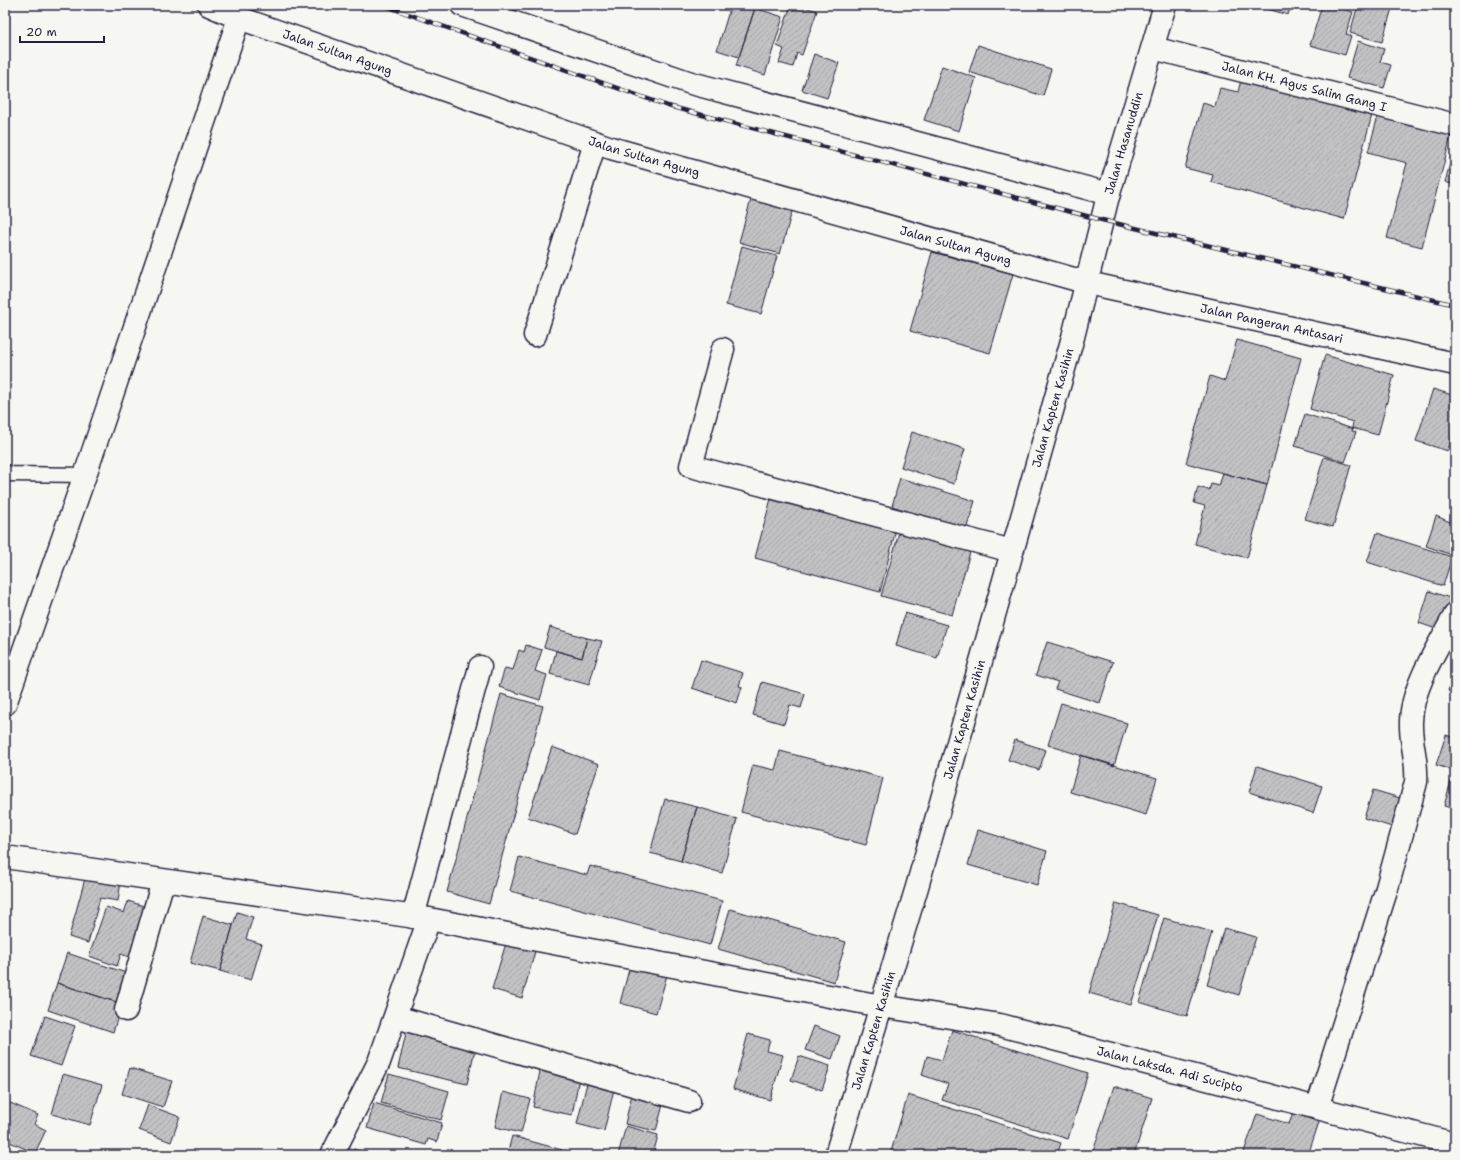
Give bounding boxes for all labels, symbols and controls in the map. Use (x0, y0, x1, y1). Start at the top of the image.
scale bar (20, 18, 104, 44)
text: 20 m (26, 24, 57, 40)
street label: Jalan Sultan Agung (280, 26, 395, 79)
street label: Jalan KH. Agus Salim Gang I (1220, 58, 1389, 115)
street label: Jalan Hasanuddin (1101, 90, 1147, 196)
street label: Jalan Sultan Agung (586, 133, 702, 181)
street label: Jalan Sultan Agung (898, 222, 1013, 269)
street label: Jalan Pangeran Antasari (1199, 300, 1345, 347)
street label: Jalan Kapten Kasihin (1028, 346, 1077, 469)
street label: Jalan Kapten Kasihin (940, 658, 989, 781)
street label: Jalan Kapten Kasihin (848, 969, 899, 1092)
street label: Jalan Laksda. Adi Sucipto (1095, 1043, 1245, 1096)

